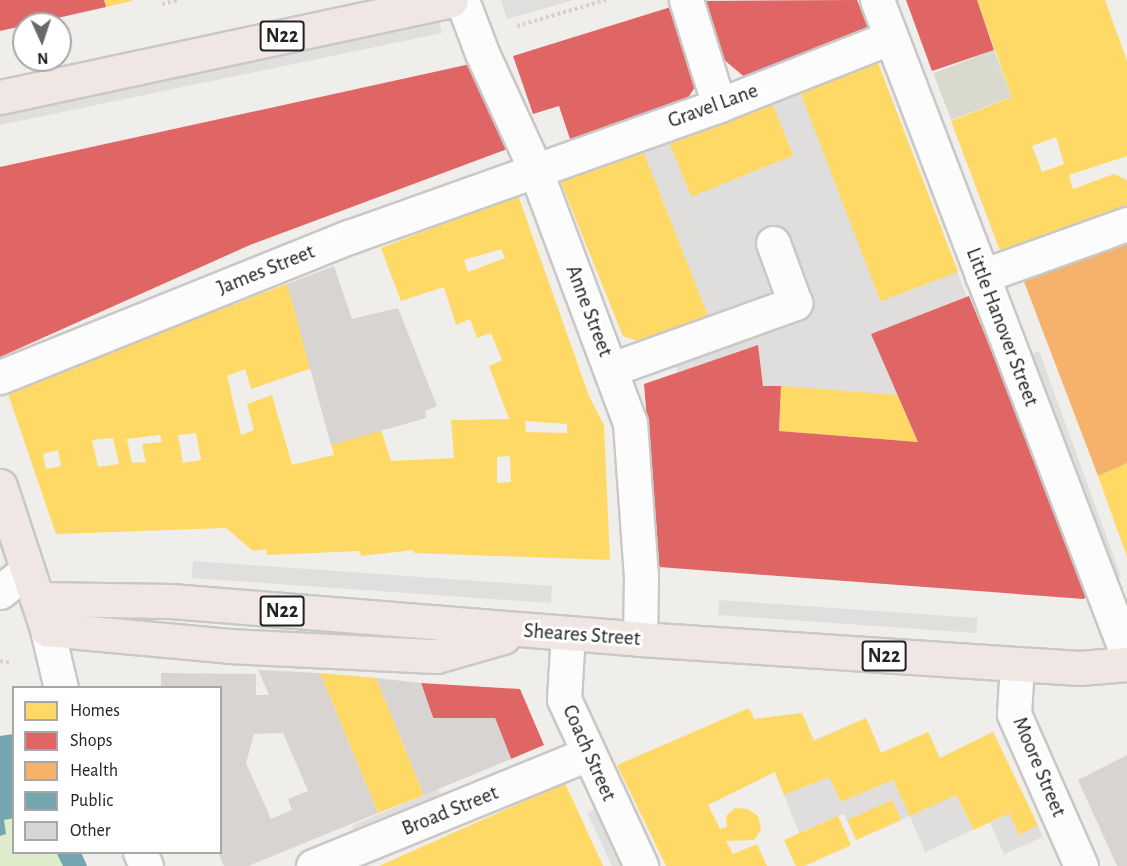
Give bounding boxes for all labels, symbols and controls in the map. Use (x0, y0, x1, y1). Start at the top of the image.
north arrow (12, 12, 72, 72)
road number: N22 (260, 19, 304, 53)
text: N (37, 50, 49, 66)
street label: Gravel Lane (665, 78, 761, 134)
street label: James Street (214, 239, 318, 301)
street label: Little Hanover Street (960, 244, 1044, 410)
street label: Anne Street (560, 262, 618, 360)
road number: N22 (260, 594, 304, 628)
street label: Sheares Street (523, 618, 641, 652)
road number: N22 (862, 639, 906, 673)
legend (12, 686, 222, 854)
street label: Coach Street (557, 701, 621, 805)
text: Homes (70, 702, 120, 720)
street label: Moore Street (1007, 713, 1071, 821)
text: Shops (70, 732, 112, 750)
text: Health (70, 762, 118, 780)
street label: Broad Street (398, 780, 502, 842)
text: Public (70, 792, 113, 810)
text: Other (70, 822, 111, 840)

